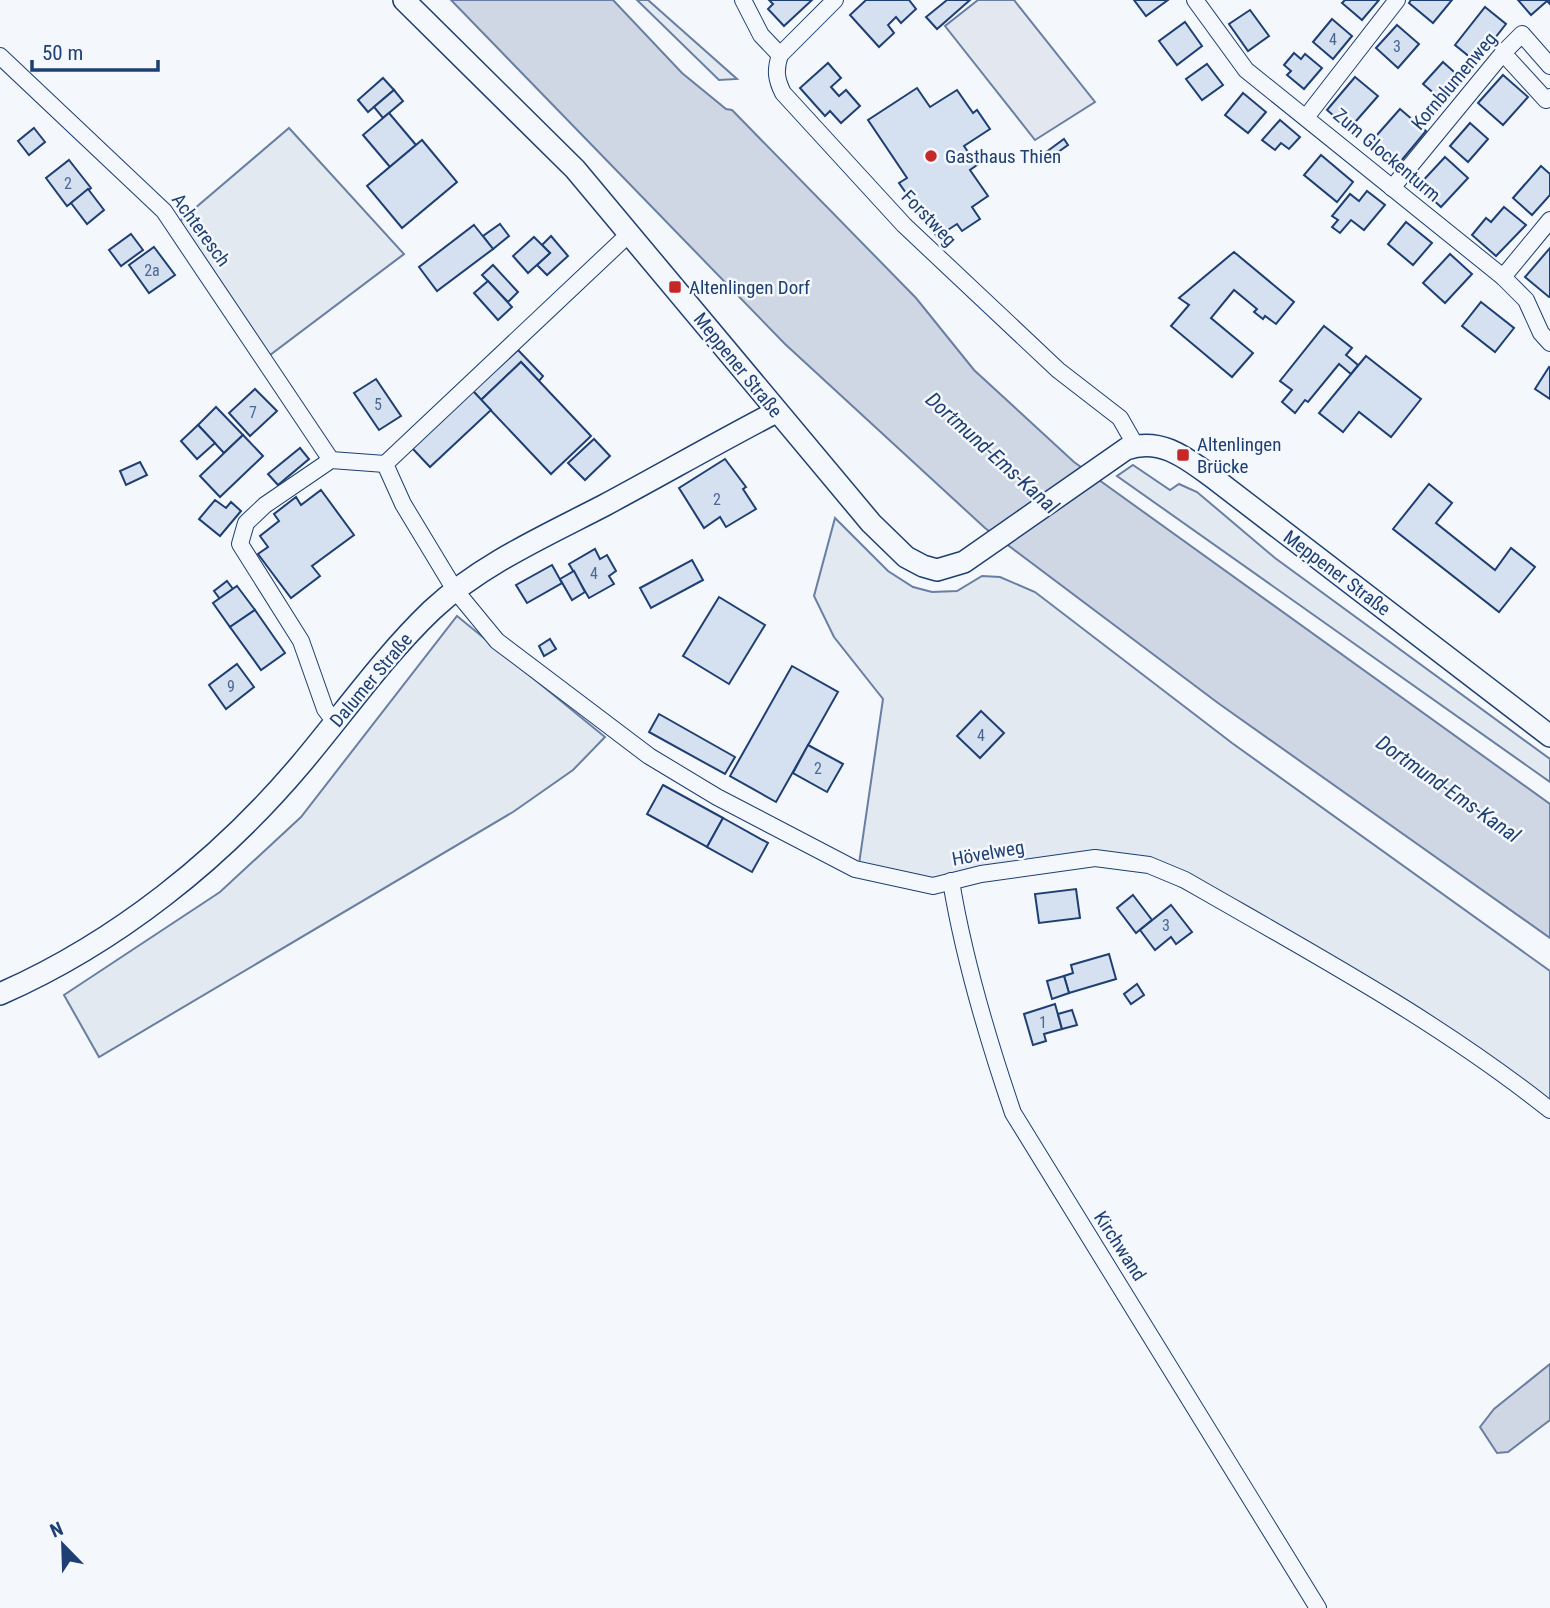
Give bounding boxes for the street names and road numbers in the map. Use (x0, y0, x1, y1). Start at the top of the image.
street label: Kornblumenweg (1406, 27, 1502, 135)
street label: Zum Glockenturm (1329, 103, 1445, 207)
street label: Forstweg (897, 185, 961, 251)
street label: Achteresch (167, 189, 235, 271)
street label: Meppener Straße (689, 308, 787, 422)
street label: Meppener Straße (1279, 525, 1395, 621)
street label: Dalumer Straße (325, 628, 417, 732)
street label: Hövelweg (950, 835, 1026, 871)
street label: Kirchwand (1089, 1207, 1151, 1285)

